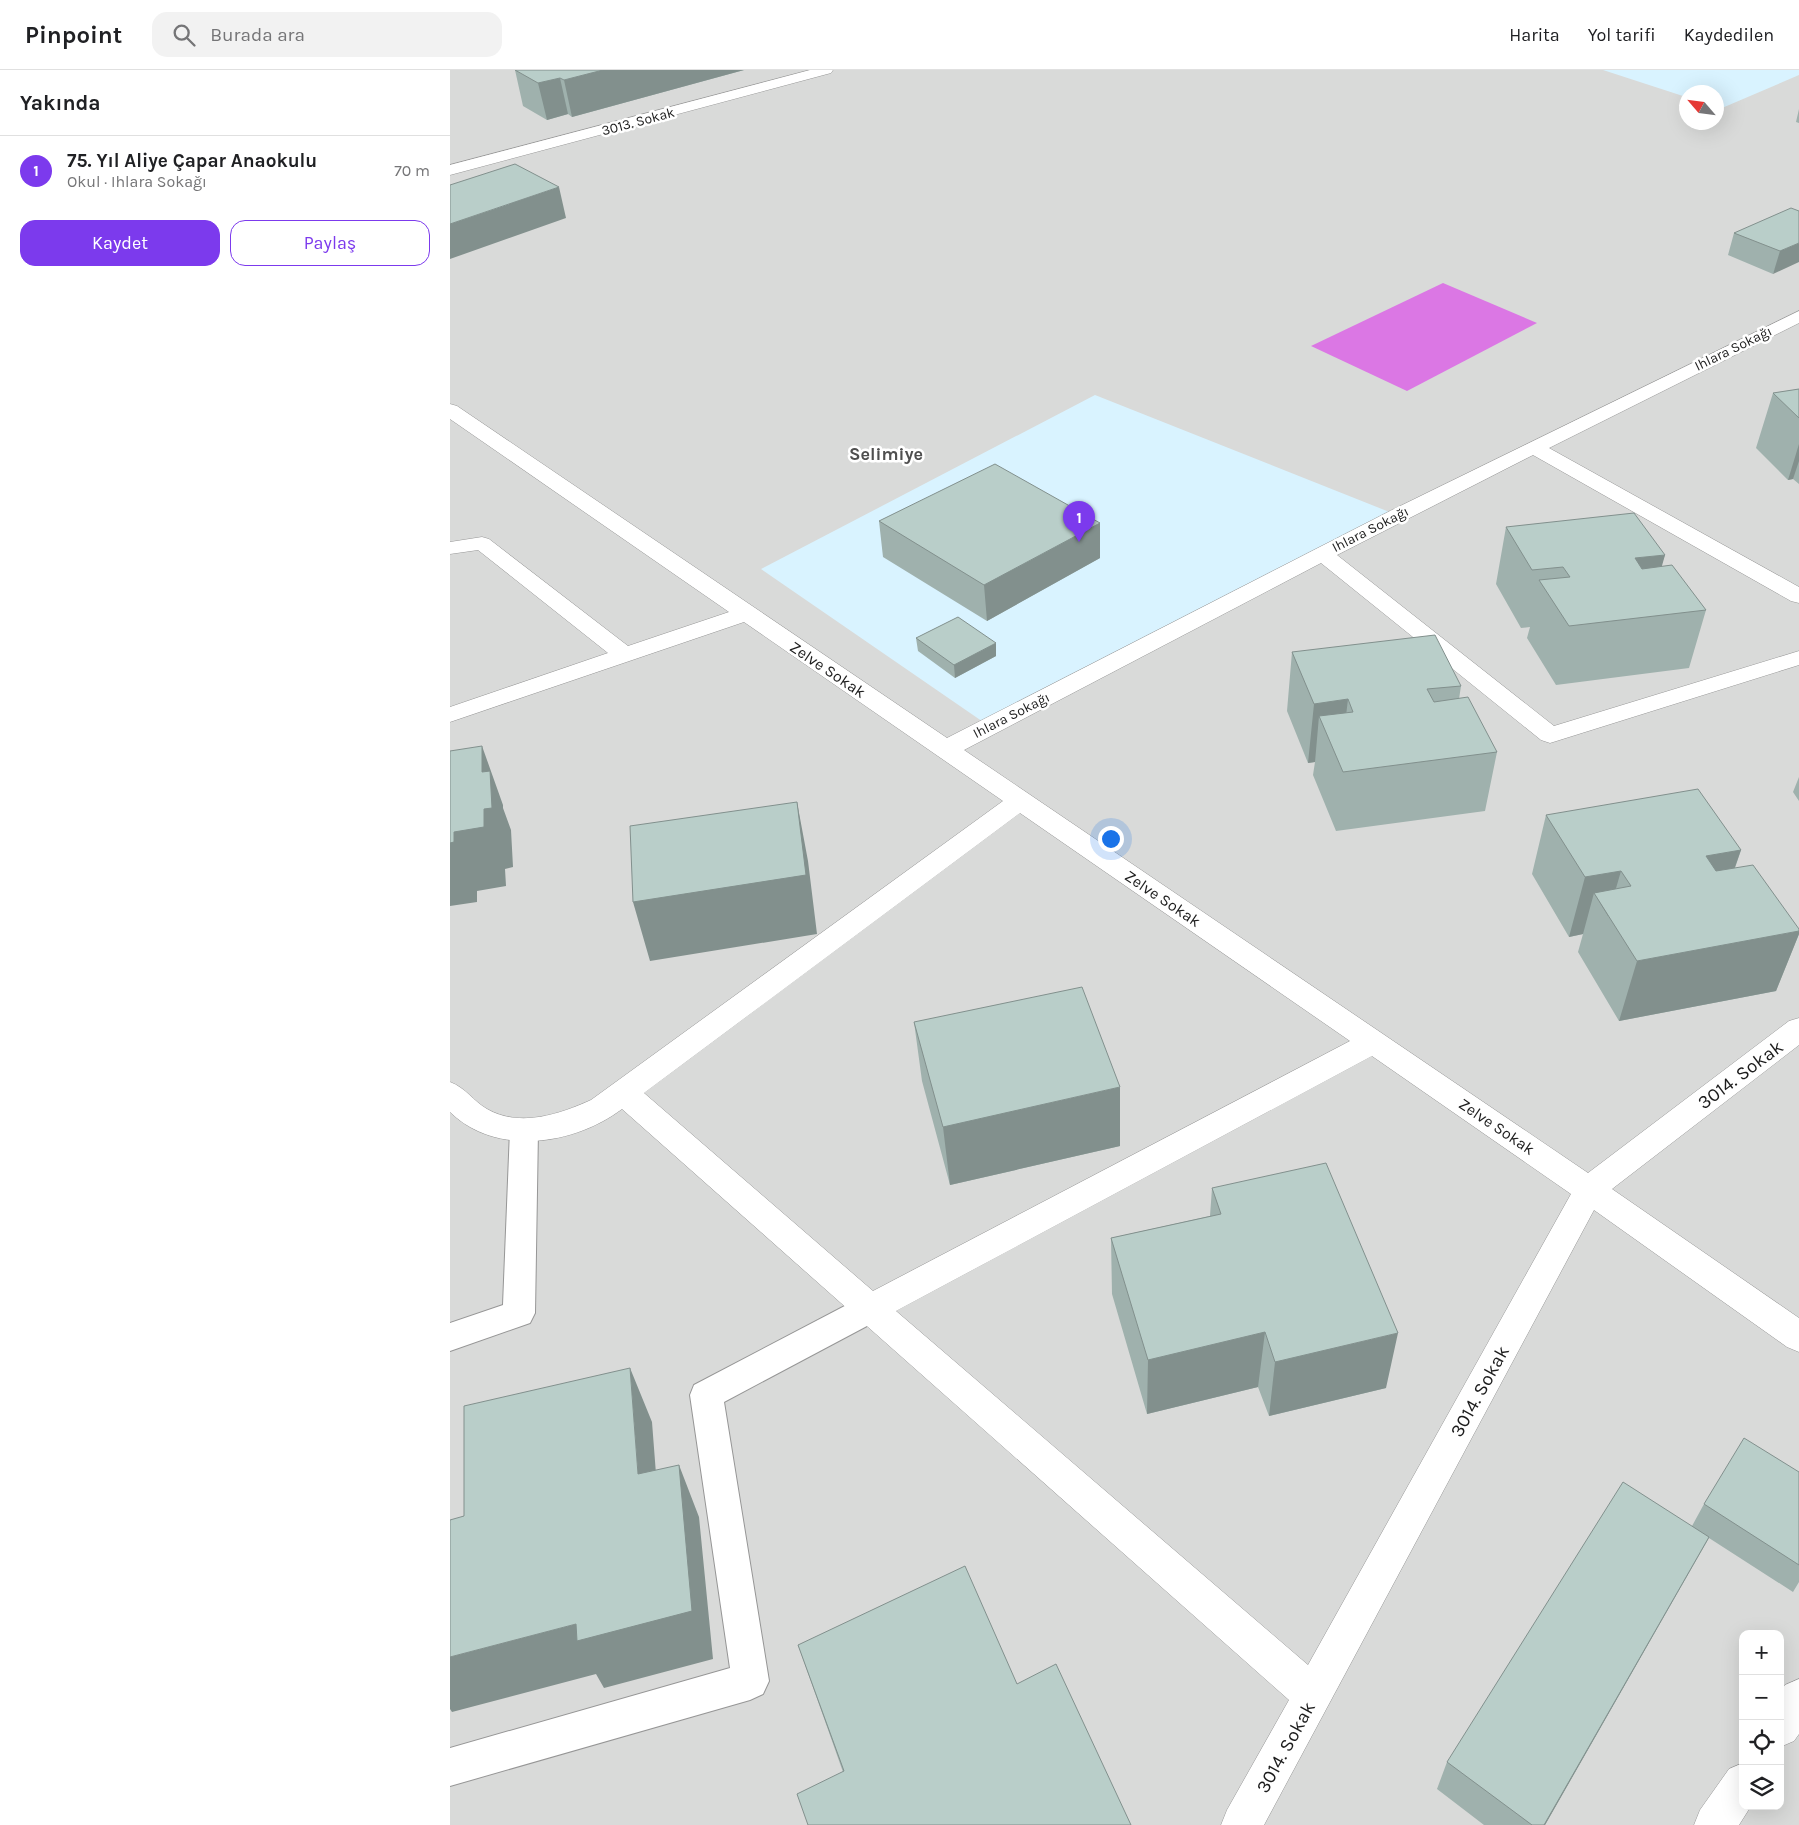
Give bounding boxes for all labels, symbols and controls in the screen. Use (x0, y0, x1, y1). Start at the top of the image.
search box (152, 12, 502, 57)
text: Pinpoint (25, 21, 122, 49)
icon: search (170, 21, 198, 49)
text: Burada ara (210, 24, 305, 46)
text: Harita (1509, 24, 1560, 46)
text: Yol tarifi (1588, 24, 1656, 46)
text: Kaydedilen (1684, 24, 1774, 46)
north arrow (1679, 85, 1724, 130)
text: Yakında (20, 91, 101, 115)
street label: 3013. Sokak (600, 104, 677, 139)
text: 75. Yıl Aliye Çapar Anaokulu (67, 150, 317, 172)
text: 1 (33, 161, 39, 180)
text: 70 m (394, 161, 430, 180)
text: Okul · Ihlara Sokağı (67, 172, 207, 191)
button: Kaydet (20, 220, 220, 266)
button: Paylaş (230, 220, 430, 266)
street label: Ihlara Sokağı (1692, 322, 1775, 374)
district label: Selimiye (849, 443, 923, 465)
pin: 1 (1063, 501, 1095, 542)
street label: Ihlara Sokağı (1329, 503, 1411, 556)
street label: Zelve Sokak (786, 637, 869, 702)
street label: Ihlara Sokağı (970, 689, 1052, 742)
your location (1098, 826, 1124, 852)
street label: Zelve Sokak (1121, 866, 1204, 931)
street label: 3014. Sokak (1694, 1035, 1788, 1114)
street label: Zelve Sokak (1455, 1094, 1538, 1159)
street label: 3014. Sokak (1446, 1342, 1514, 1441)
map controls (1739, 1630, 1784, 1810)
button: + (1739, 1630, 1784, 1675)
button: − (1739, 1675, 1784, 1720)
street label: 3014. Sokak (1252, 1698, 1320, 1797)
button: locate (1739, 1720, 1784, 1765)
button: layers (1739, 1765, 1784, 1810)

